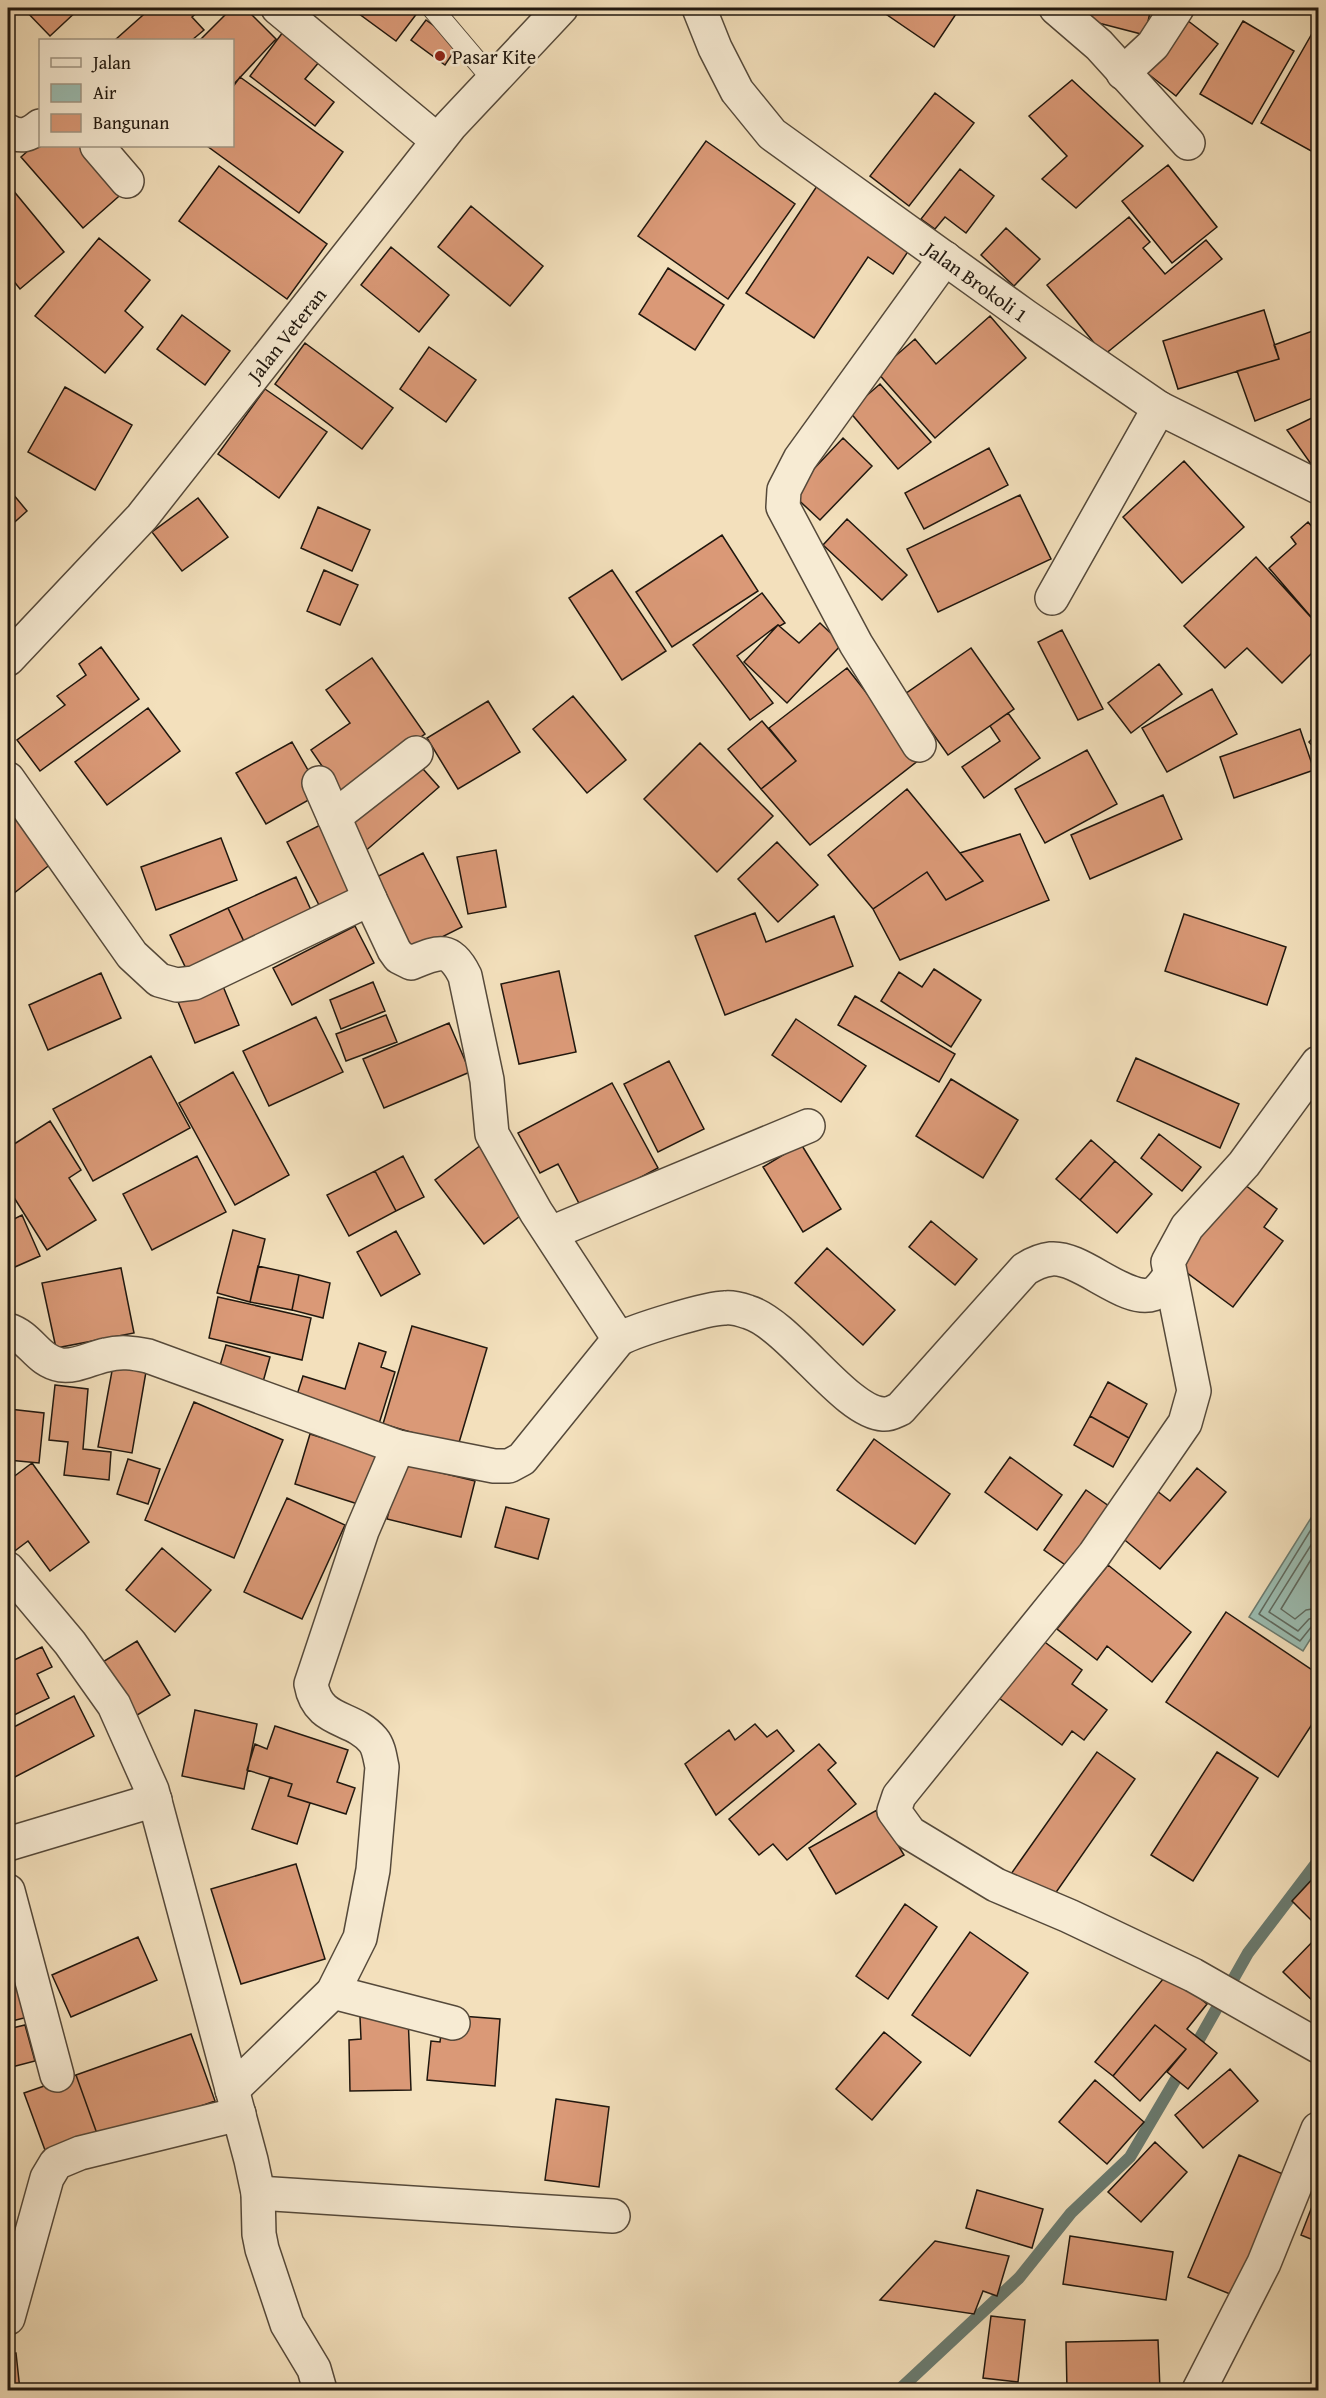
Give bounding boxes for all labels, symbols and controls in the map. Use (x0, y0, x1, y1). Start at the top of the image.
legend (39, 39, 234, 147)
place label: Pasar Kite (452, 42, 536, 71)
text: Jalan (91, 49, 131, 76)
marker: Pasar Kite (433, 49, 447, 63)
text: Air (93, 79, 117, 106)
text: Bangunan (93, 109, 169, 136)
street label: Jalan Brokoli 1 (917, 232, 1034, 328)
street label: Jalan Veteran (238, 281, 332, 390)

